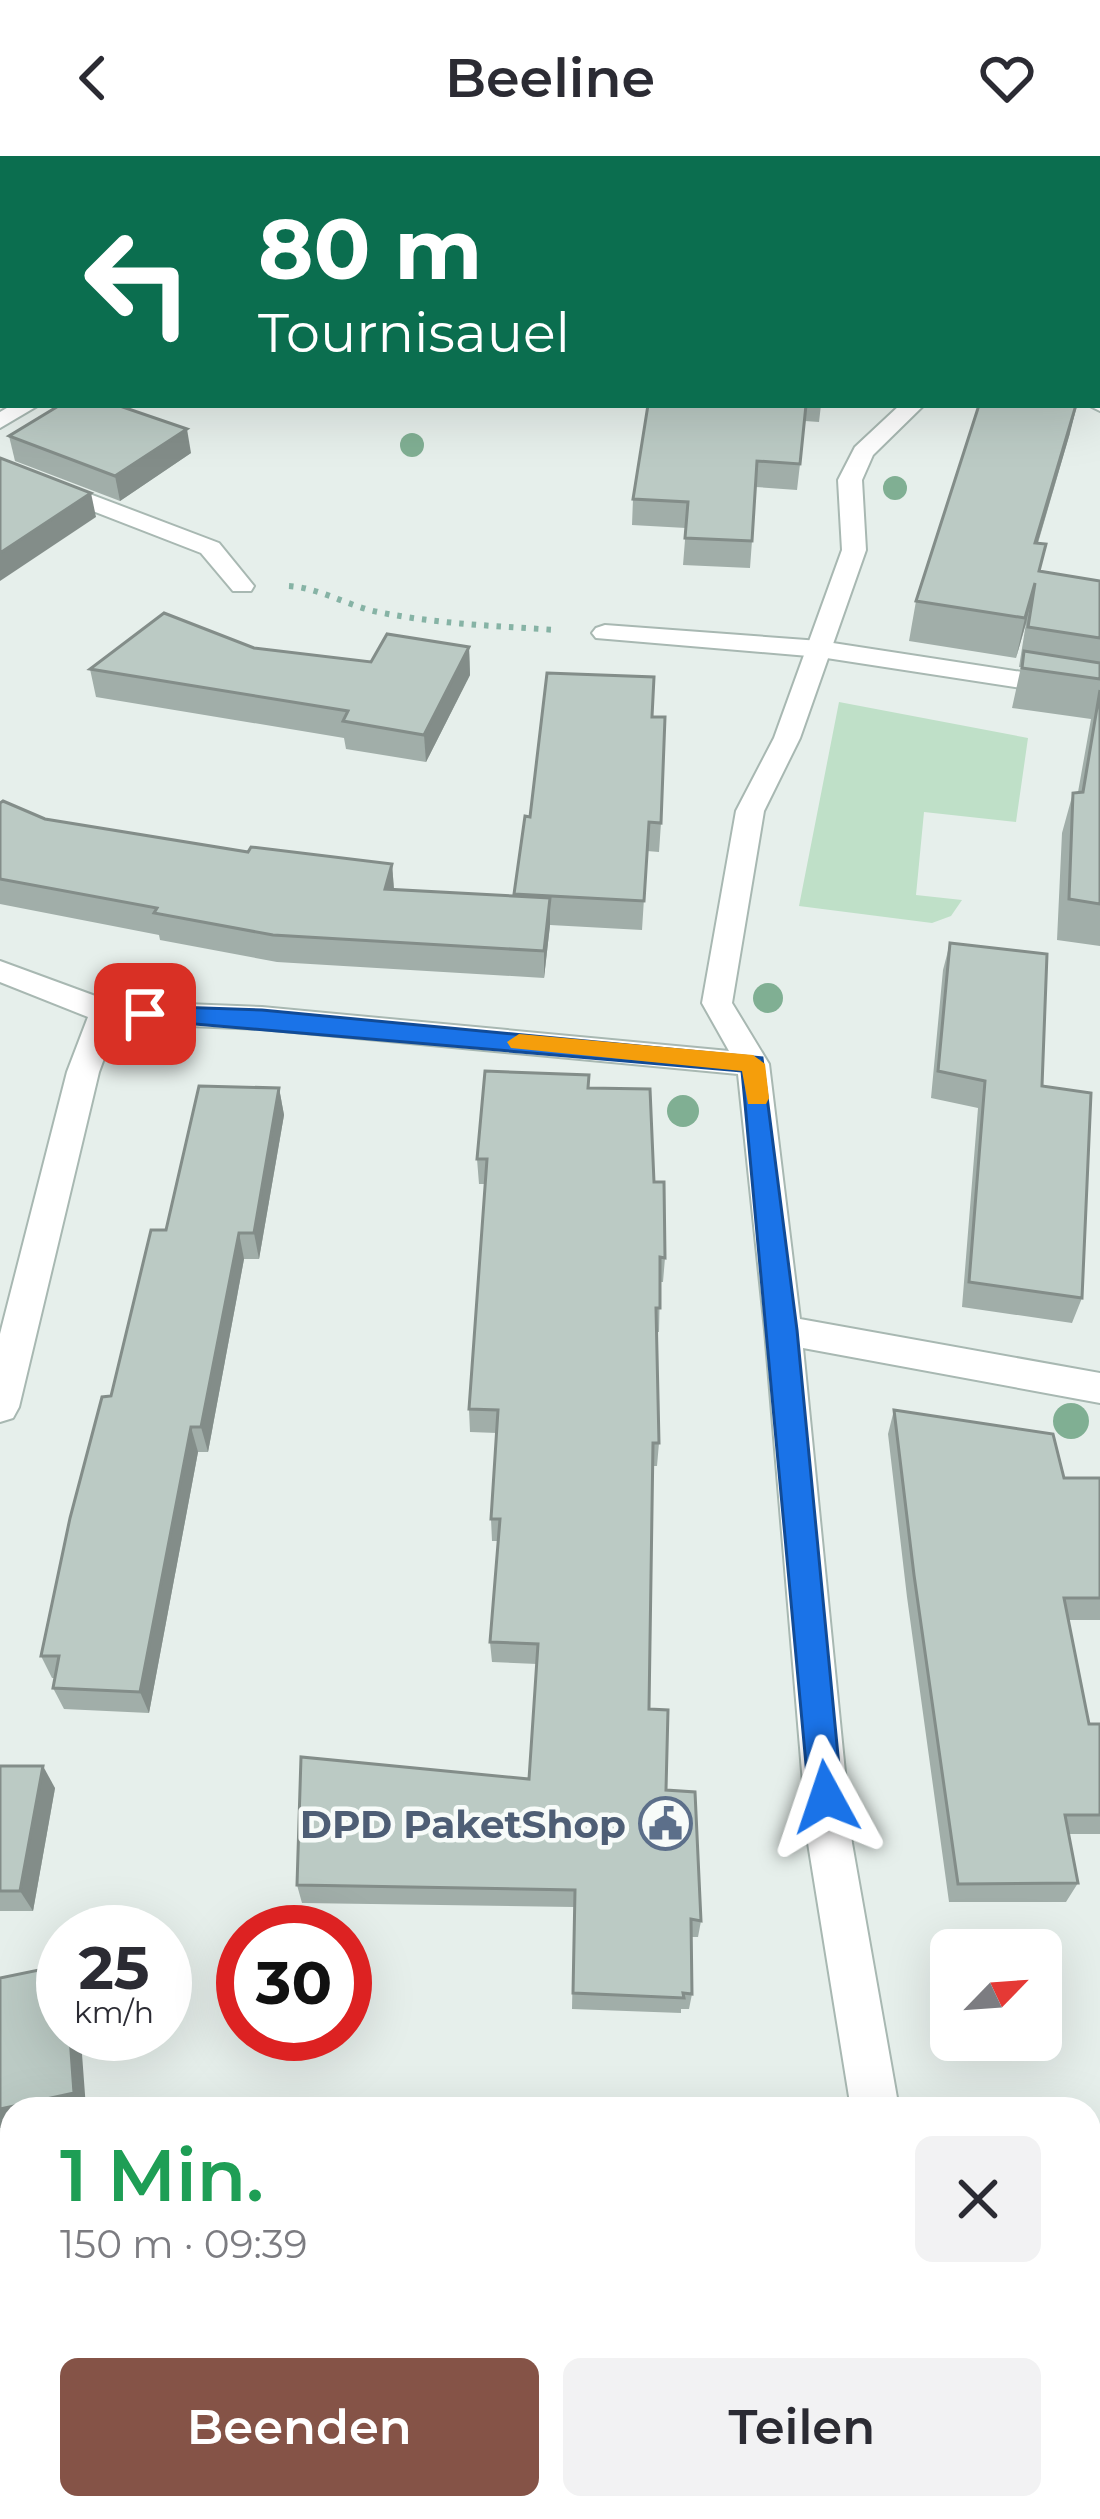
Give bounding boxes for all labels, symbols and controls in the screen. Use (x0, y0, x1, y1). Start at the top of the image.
icon: back (60, 45, 126, 111)
text: Beeline (445, 45, 655, 111)
icon: heart (974, 45, 1040, 111)
text: 80 m (258, 198, 482, 300)
icon: left (60, 204, 216, 360)
text: Tournisauel (258, 300, 570, 366)
pin (94, 963, 196, 1065)
icon: arrive (112, 981, 178, 1047)
position arrow (763, 1734, 889, 1860)
public building icon: DPD PaketShop (637, 1796, 693, 1852)
place label: DPD PaketShop (300, 1800, 626, 1848)
speed limit sign: 30 (216, 1905, 372, 2061)
north arrow (930, 1929, 1062, 2061)
map controls (930, 1929, 1062, 2061)
text: 25 (78, 1931, 150, 2004)
text: km/h (74, 1994, 154, 2031)
text: 1 Min. (60, 2131, 264, 2219)
button: close (915, 2136, 1041, 2262)
text: 150 m · 09:39 (60, 2220, 307, 2268)
button: Beenden (60, 2358, 539, 2496)
button: Teilen (563, 2358, 1041, 2496)

